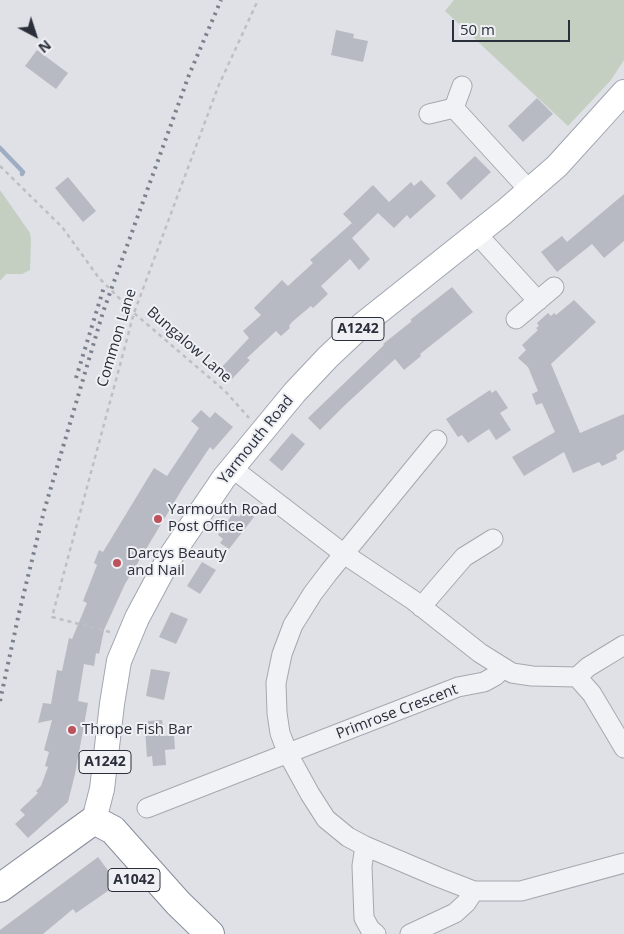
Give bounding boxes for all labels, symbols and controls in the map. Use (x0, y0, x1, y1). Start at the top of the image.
north arrow (10, 10, 60, 60)
scale bar (454, 10, 572, 42)
text: 50 m (460, 19, 495, 39)
text: N (34, 36, 55, 58)
street label: Common Lane (93, 287, 141, 389)
street label: Bungalow Lane (143, 303, 235, 387)
road number: A1242 (332, 318, 384, 340)
street label: Yarmouth Road (215, 392, 297, 488)
place label: Yarmouth Road Post Office (168, 501, 277, 536)
marker: Yarmouth Road Post Office (152, 513, 164, 525)
place label: Darcys Beauty and Nail (127, 545, 227, 580)
marker: Darcys Beauty and Nail (111, 557, 123, 569)
street label: Primrose Crescent (334, 681, 460, 743)
place label: Thrope Fish Bar (82, 721, 192, 739)
marker: Thrope Fish Bar (66, 724, 78, 736)
road number: A1242 (79, 750, 131, 774)
road number: A1042 (108, 868, 160, 892)

